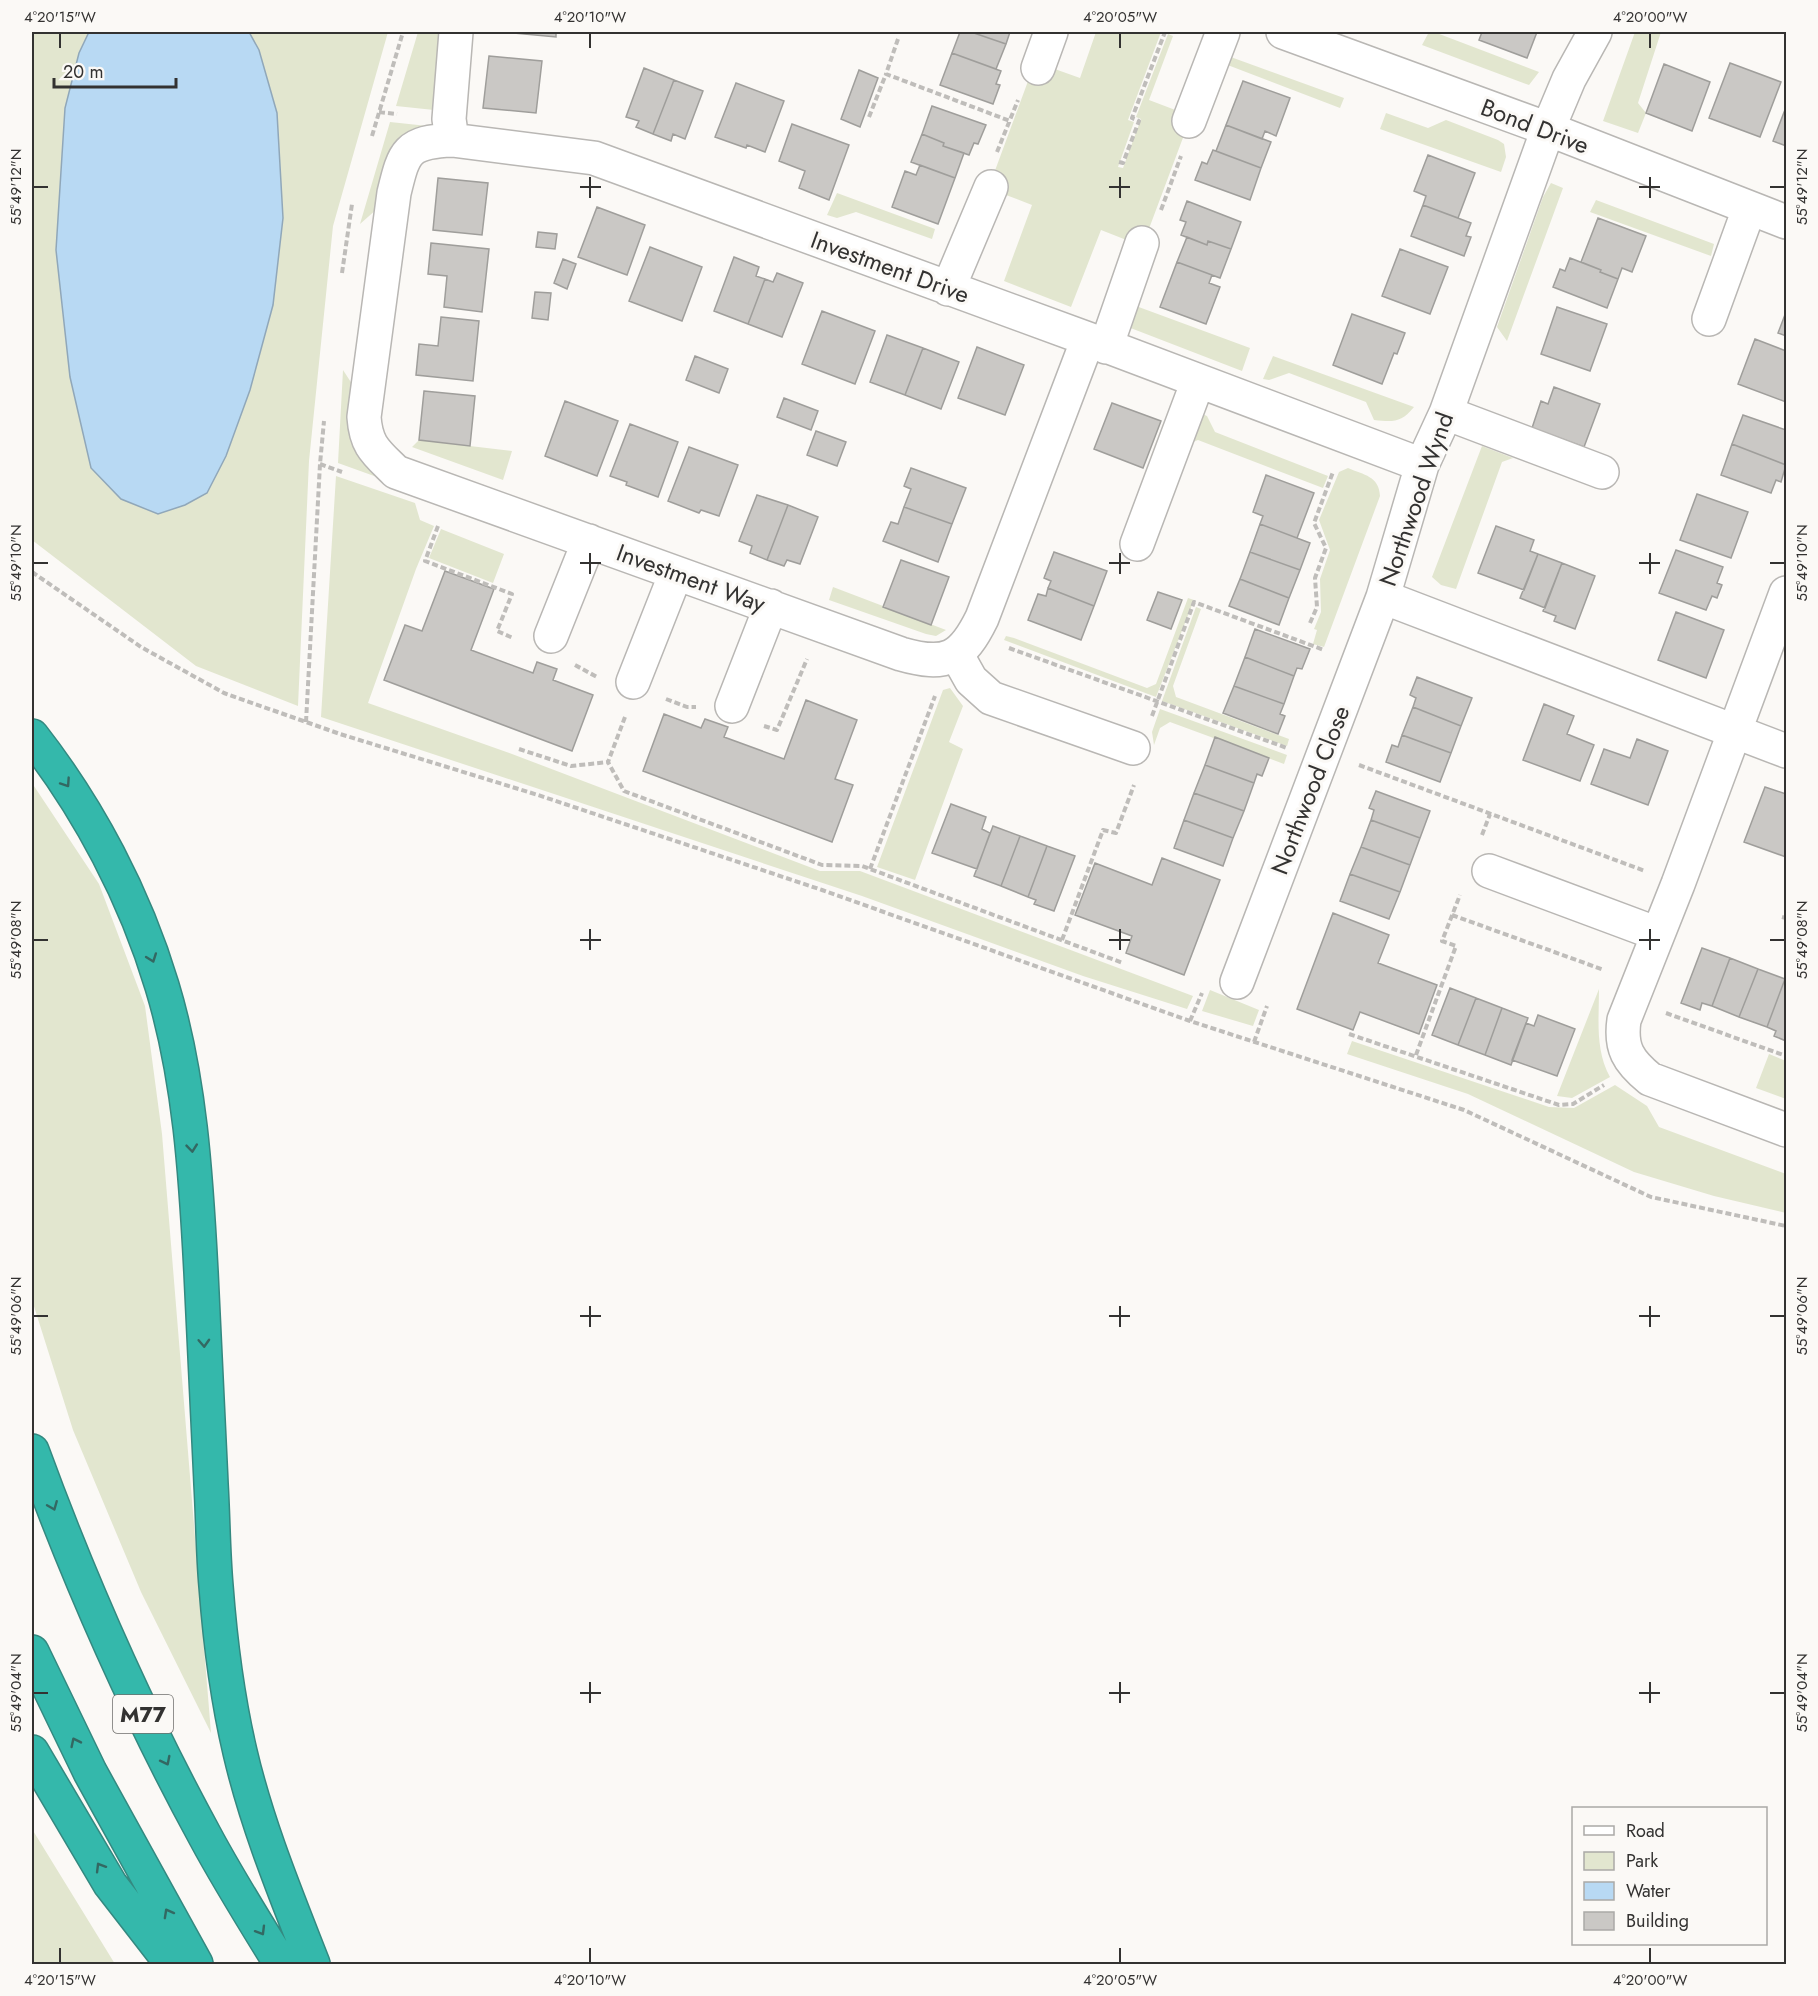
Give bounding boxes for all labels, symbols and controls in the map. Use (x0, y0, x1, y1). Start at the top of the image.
text: 4°20'15"W (24, 6, 96, 28)
text: 4°20'10"W (554, 6, 626, 28)
text: 4°20'05"W (1083, 6, 1157, 28)
text: 4°20'00"W (1613, 6, 1687, 28)
scale bar (54, 51, 176, 89)
text: 20 m (63, 59, 103, 85)
street label: Bond Drive (1476, 89, 1594, 163)
text: 55°49'12"N (5, 149, 27, 225)
text: 55°49'12"N (1791, 149, 1813, 225)
street label: Investment Drive (806, 222, 974, 312)
street label: Northwood Wynd (1370, 407, 1462, 591)
text: 55°49'10"N (5, 524, 27, 602)
text: 55°49'10"N (1791, 524, 1813, 602)
street label: Investment Way (612, 535, 771, 621)
street label: Northwood Close (1262, 700, 1358, 880)
one-way arrow (59, 777, 70, 788)
text: 55°49'08"N (5, 901, 27, 979)
text: 55°49'08"N (1791, 901, 1813, 979)
one-way arrow (144, 952, 157, 963)
one-way arrow (185, 1144, 198, 1153)
text: 55°49'06"N (5, 1277, 27, 1356)
text: 55°49'06"N (1791, 1277, 1813, 1356)
one-way arrow (198, 1338, 211, 1347)
one-way arrow (46, 1499, 58, 1510)
text: 55°49'04"N (5, 1653, 27, 1733)
text: 55°49'04"N (1791, 1653, 1813, 1733)
road number: M77 (113, 1695, 173, 1733)
one-way arrow (71, 1738, 82, 1748)
one-way arrow (159, 1754, 170, 1765)
legend (1572, 1807, 1767, 1945)
text: Road (1626, 1818, 1665, 1844)
text: Park (1626, 1848, 1658, 1874)
one-way arrow (96, 1863, 107, 1873)
text: Water (1626, 1878, 1671, 1904)
text: Building (1626, 1908, 1689, 1934)
one-way arrow (164, 1909, 175, 1919)
one-way arrow (254, 1925, 265, 1935)
text: 4°20'15"W (24, 1969, 96, 1991)
text: 4°20'10"W (554, 1969, 626, 1991)
text: 4°20'05"W (1083, 1969, 1157, 1991)
text: 4°20'00"W (1613, 1969, 1687, 1991)

